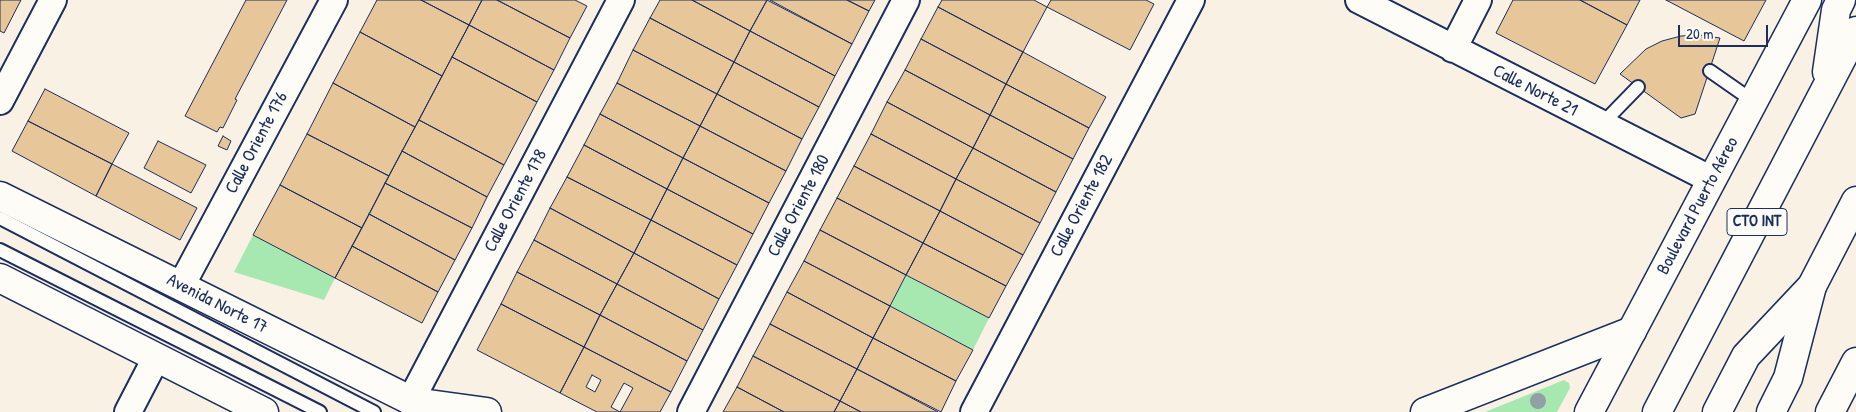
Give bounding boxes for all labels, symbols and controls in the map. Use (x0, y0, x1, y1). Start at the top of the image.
scale bar (1681, 15, 1771, 47)
text: 20 m (1686, 23, 1713, 44)
street label: Calle Norte 21 (1489, 60, 1581, 122)
street label: Calle Oriente 176 (221, 88, 293, 198)
street label: Boulevard Puerto Aéreo (1653, 134, 1743, 278)
street label: Calle Oriente 178 (480, 146, 552, 256)
street label: Calle Oriente 180 (763, 151, 835, 261)
street label: Calle Oriente 182 (1046, 151, 1118, 261)
road number: CTO INT (1727, 208, 1787, 236)
street label: Avenida Norte 17 (163, 269, 271, 339)

